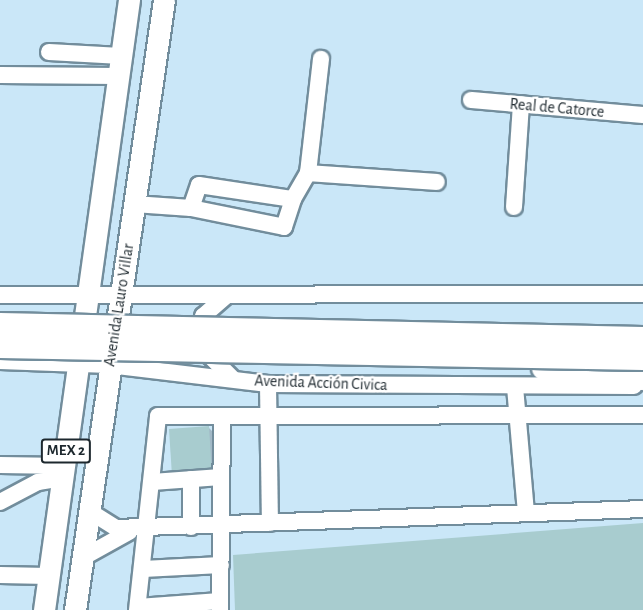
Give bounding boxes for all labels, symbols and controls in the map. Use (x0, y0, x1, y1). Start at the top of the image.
street label: Real de Catorce (509, 94, 605, 122)
street label: Avenida Lauro Villar (100, 242, 138, 368)
street label: Avenida Acción Civica (254, 371, 388, 395)
road number: MEX 2 (40, 439, 92, 463)

